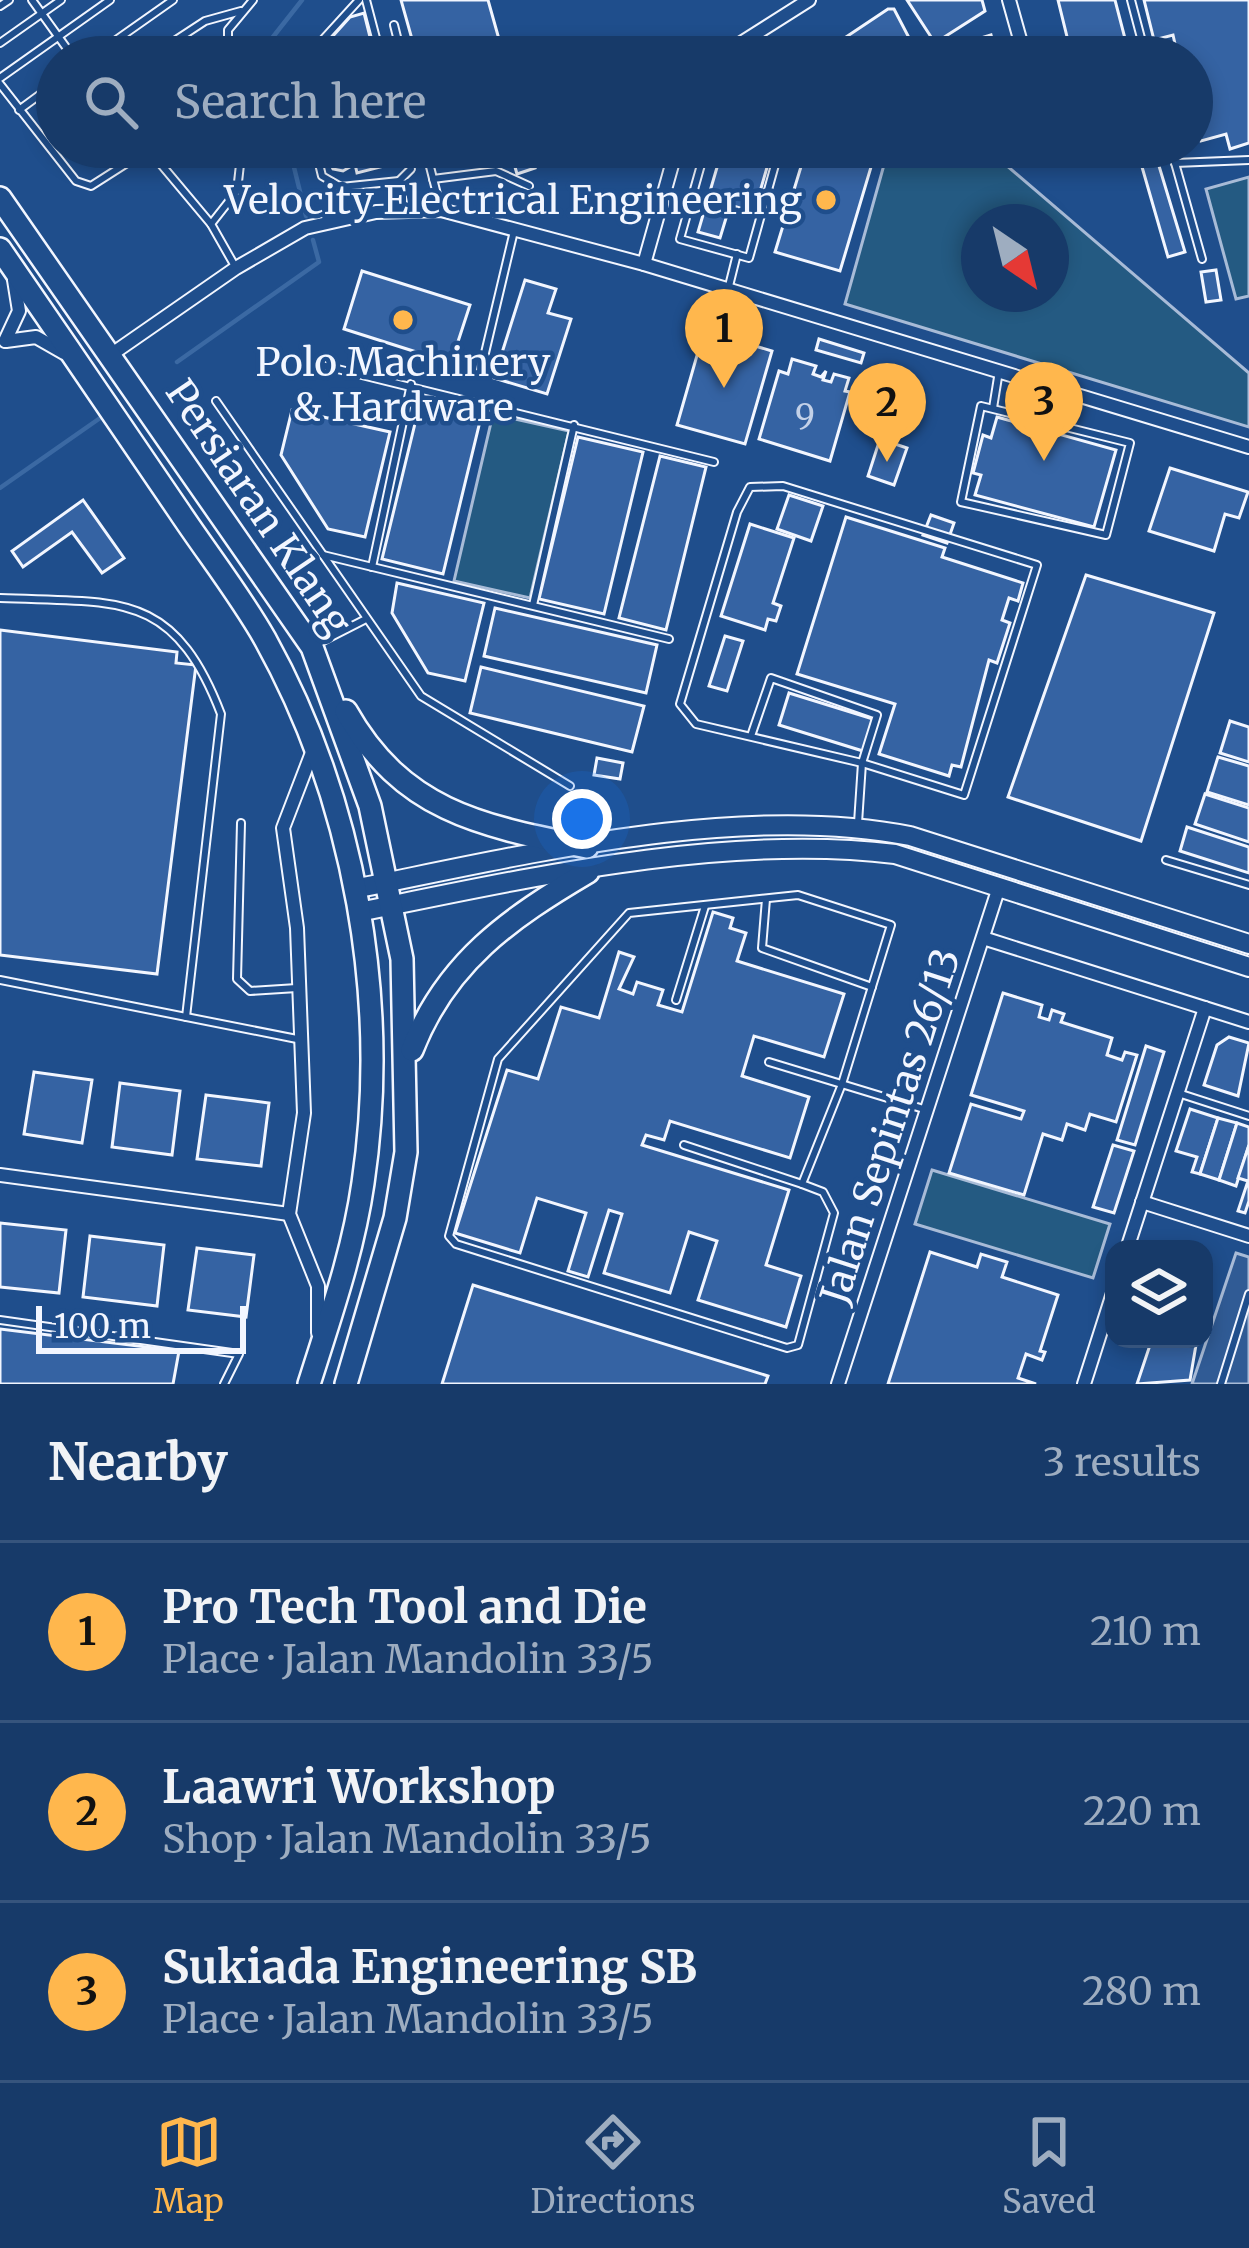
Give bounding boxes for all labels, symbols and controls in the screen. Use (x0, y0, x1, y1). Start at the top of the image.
search box (36, 36, 1213, 168)
icon: search (78, 69, 144, 135)
text: Search here (174, 74, 426, 130)
place label: Velocity Electrical Engineering (223, 176, 802, 225)
marker: Velocity Electrical Engineering (813, 187, 839, 213)
north arrow (961, 204, 1069, 312)
pin: 1 (685, 289, 763, 388)
marker: Polo Machinery & Hardware (390, 307, 416, 333)
place label: Polo Machinery & Hardware (256, 338, 551, 432)
pin: 3 (1005, 362, 1083, 461)
pin: 2 (848, 363, 926, 462)
street label: Persiaran Klang (155, 370, 362, 645)
house number: 9 (795, 396, 815, 437)
your location (552, 789, 612, 849)
street label: Jalan Sepintas 26/13 (810, 942, 971, 1311)
map controls (1105, 1240, 1213, 1348)
button: layers (1105, 1240, 1213, 1348)
scale bar (36, 1300, 246, 1353)
text: 100 m (54, 1306, 151, 1347)
text: Nearby (48, 1430, 228, 1494)
text: 3 results (1043, 1438, 1201, 1487)
text: Pro Tech Tool and Die (162, 1579, 647, 1635)
text: 1 (78, 1607, 96, 1656)
text: 210 m (1090, 1607, 1201, 1656)
text: Place · Jalan Mandolin 33/5 (162, 1635, 654, 1684)
text: Laawri Workshop (162, 1759, 555, 1815)
text: 2 (76, 1787, 98, 1836)
text: 220 m (1083, 1787, 1201, 1836)
text: Shop · Jalan Mandolin 33/5 (162, 1815, 652, 1864)
text: Sukiada Engineering SB (162, 1939, 697, 1995)
text: 3 (76, 1967, 98, 2016)
text: 280 m (1082, 1967, 1201, 2016)
text: Place · Jalan Mandolin 33/5 (162, 1995, 654, 2044)
tab: Map (153, 2109, 224, 2222)
tab: Directions (530, 2109, 695, 2222)
tab: Saved (1002, 2109, 1096, 2222)

